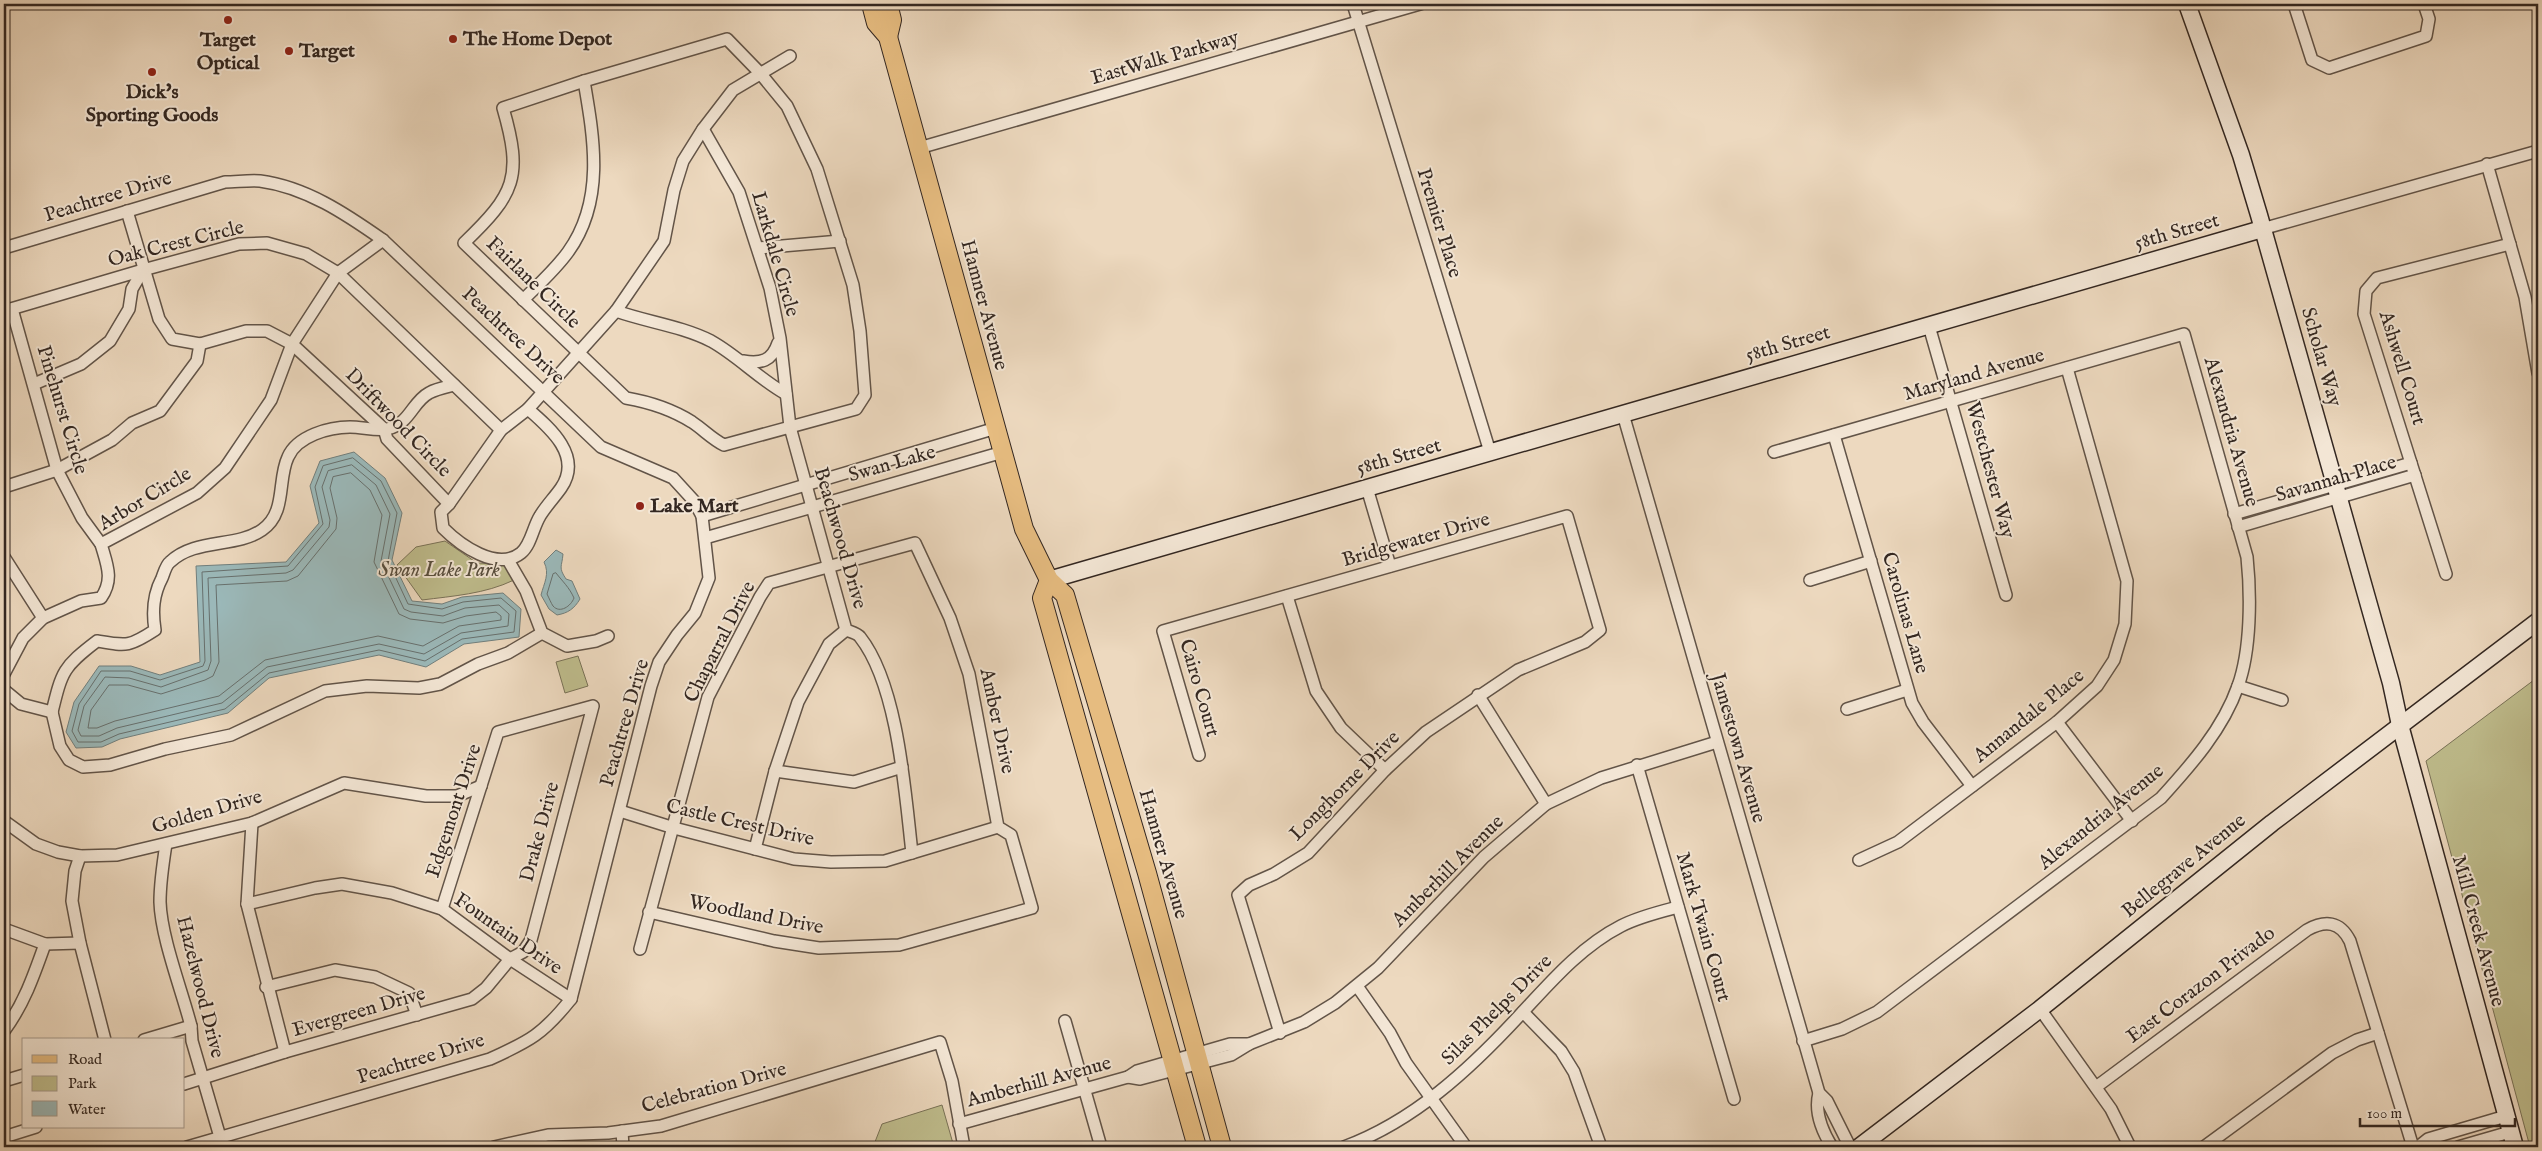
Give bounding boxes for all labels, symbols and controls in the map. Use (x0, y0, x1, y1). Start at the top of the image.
marker: Target Optical (222, 14, 234, 26)
street label: EastWalk Parkway (1088, 25, 1242, 91)
place label: The Home Depot (462, 27, 612, 52)
place label: Target Optical (197, 28, 260, 76)
marker: The Home Depot (447, 33, 459, 45)
place label: Target (298, 39, 355, 64)
marker: Target (283, 45, 295, 57)
marker: Dick's Sporting Goods (146, 66, 158, 78)
place label: Dick's Sporting Goods (86, 80, 218, 128)
street label: Premier Place (1411, 165, 1467, 281)
street label: Peachtree Drive (41, 166, 175, 228)
street label: Larkdale Circle (745, 189, 805, 319)
street label: 58th Street (2132, 208, 2222, 256)
street label: Oak Crest Circle (105, 215, 247, 273)
street label: Fairlane Circle (480, 232, 586, 334)
street label: Hamner Avenue (955, 237, 1013, 373)
street label: Peachtree Drive (456, 282, 570, 390)
street label: Scholar Way (2295, 305, 2347, 410)
street label: Ashwell Court (2372, 307, 2431, 428)
street label: 58th Street (1743, 320, 1833, 368)
street label: Pinehurst Circle (31, 343, 93, 477)
street label: Maryland Avenue (1901, 343, 2047, 407)
street label: Alexandria Avenue (2197, 353, 2264, 510)
street label: Driftwood Circle (340, 363, 456, 483)
street label: Westchester Way (1960, 399, 2020, 541)
street label: 58th Street (1354, 433, 1444, 481)
street label: Swan Lake (846, 440, 938, 488)
street label: Savannah Place (2273, 450, 2399, 508)
street label: Arbor Circle (93, 461, 196, 537)
street label: Beachwood Drive (808, 464, 872, 612)
place label: Lake Mart (650, 494, 739, 519)
marker: Lake Mart (634, 500, 646, 512)
street label: Bridgewater Drive (1339, 507, 1493, 573)
street label: Carolinas Lane (1876, 549, 1934, 677)
park label: Swan Lake Park (378, 558, 500, 583)
street label: Chaparral Drive (679, 577, 761, 707)
street label: Cairo Court (1173, 636, 1225, 740)
street label: Peachtree Drive (595, 656, 655, 790)
street label: Annandale Place (1968, 664, 2090, 769)
street label: Amber Drive (973, 665, 1020, 776)
street label: Jamestown Avenue (1704, 668, 1771, 826)
street label: Longhorne Drive (1285, 726, 1405, 846)
street label: Edgemont Drive (421, 741, 487, 881)
street label: Alexandria Avenue (2032, 759, 2169, 876)
street label: Drake Drive (515, 779, 565, 885)
street label: Golden Drive (149, 784, 265, 840)
street label: Hamner Avenue (1133, 786, 1193, 922)
street label: Castle Crest Drive (663, 794, 817, 852)
street label: Bellegrave Avenue (2117, 808, 2251, 924)
street label: Amberhill Avenue (1386, 810, 1509, 933)
street label: Mark Twain Court (1670, 849, 1736, 1005)
street label: Mill Creek Avenue (2446, 853, 2510, 1009)
street label: Fountain Drive (449, 887, 567, 981)
street label: Woodland Drive (687, 890, 825, 940)
street label: Hazelwood Drive (170, 913, 230, 1061)
street label: East Corazon Privado (2122, 921, 2280, 1049)
street label: Silas Phelps Drive (1436, 949, 1558, 1071)
street label: Evergreen Drive (290, 981, 428, 1043)
street label: Peachtree Drive (354, 1028, 488, 1090)
legend (22, 1038, 185, 1128)
text: Road (68, 1050, 103, 1069)
street label: Amberhill Avenue (963, 1051, 1114, 1114)
street label: Celebration Drive (639, 1057, 789, 1119)
text: Park (68, 1074, 98, 1093)
scale bar (2360, 1096, 2514, 1128)
text: Water (68, 1100, 106, 1119)
text: 100 m (2367, 1104, 2403, 1123)

